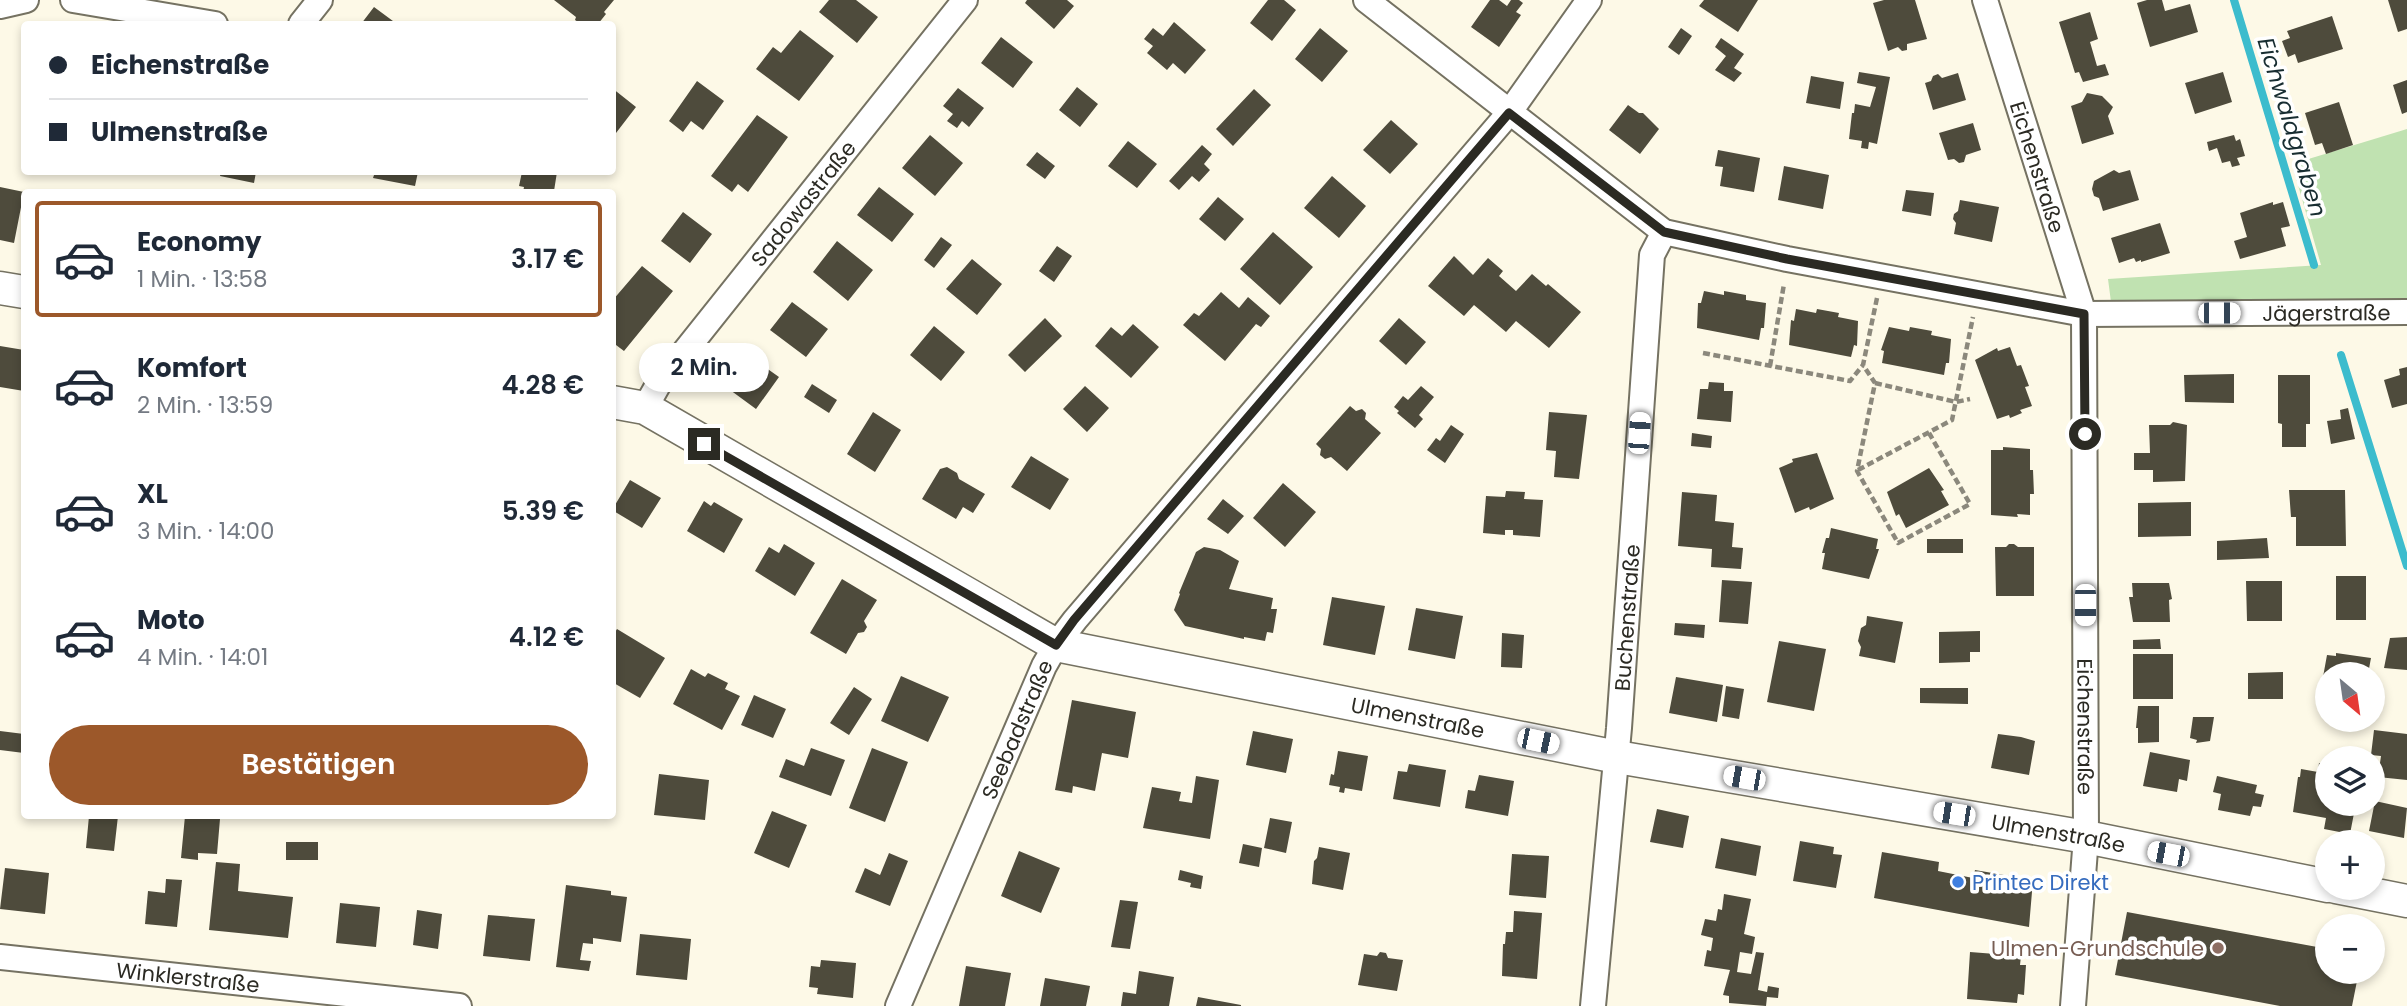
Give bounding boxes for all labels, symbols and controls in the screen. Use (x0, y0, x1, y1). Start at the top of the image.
water label: Eichwaldgraben (2250, 33, 2334, 221)
text: Eichenstraße (91, 47, 269, 83)
street label: Eichenstraße (2003, 97, 2072, 236)
text: Ulmenstraße (91, 114, 268, 150)
street label: Sadowastraße (744, 134, 862, 272)
text: Economy (137, 224, 261, 260)
icon: car (53, 228, 116, 291)
text: 3.17 € (511, 241, 584, 277)
text: 1 Min. · 13:58 (137, 263, 267, 295)
street label: Jägerstraße (2262, 298, 2391, 327)
car (2199, 303, 2241, 324)
callout: 2 Min. (639, 342, 769, 392)
text: Komfort (137, 350, 247, 386)
text: 2 Min. (671, 351, 737, 383)
icon: car (53, 354, 116, 417)
text: 4.28 € (501, 367, 584, 403)
text: 2 Min. · 13:59 (137, 389, 273, 421)
car (1628, 411, 1651, 455)
route start (2069, 418, 2101, 450)
route end (688, 428, 720, 460)
text: XL (137, 476, 168, 512)
icon: car (53, 480, 116, 543)
text: 5.39 € (502, 493, 584, 529)
text: 3 Min. · 14:00 (137, 515, 274, 547)
street label: Buchenstraße (1607, 543, 1646, 692)
car (2075, 584, 2096, 626)
text: Moto (137, 602, 205, 638)
icon: car (53, 606, 116, 669)
text: 4.12 € (509, 619, 584, 655)
text: 4 Min. · 14:01 (137, 641, 268, 673)
street label: Seebadstraße (974, 655, 1059, 804)
street label: Eichenstraße (2071, 658, 2100, 795)
north arrow (2315, 662, 2385, 732)
map controls (2315, 662, 2385, 984)
street label: Ulmenstraße (1349, 690, 1487, 745)
button: Bestätigen (49, 725, 588, 805)
car (1516, 726, 1561, 756)
button: layers (2315, 746, 2385, 816)
car (1722, 764, 1767, 792)
car (1932, 800, 1977, 828)
street label: Ulmenstraße (1989, 807, 2128, 859)
button: + (2315, 830, 2385, 900)
car (2146, 840, 2191, 868)
place label: Printec Direkt (1972, 868, 2109, 897)
marker: Printec Direkt (1950, 874, 1966, 890)
button: − (2315, 914, 2385, 984)
place label: Ulmen-Grundschule (1991, 934, 2204, 963)
marker: Ulmen-Grundschule (2210, 940, 2226, 956)
street label: Winklerstraße (115, 955, 261, 999)

